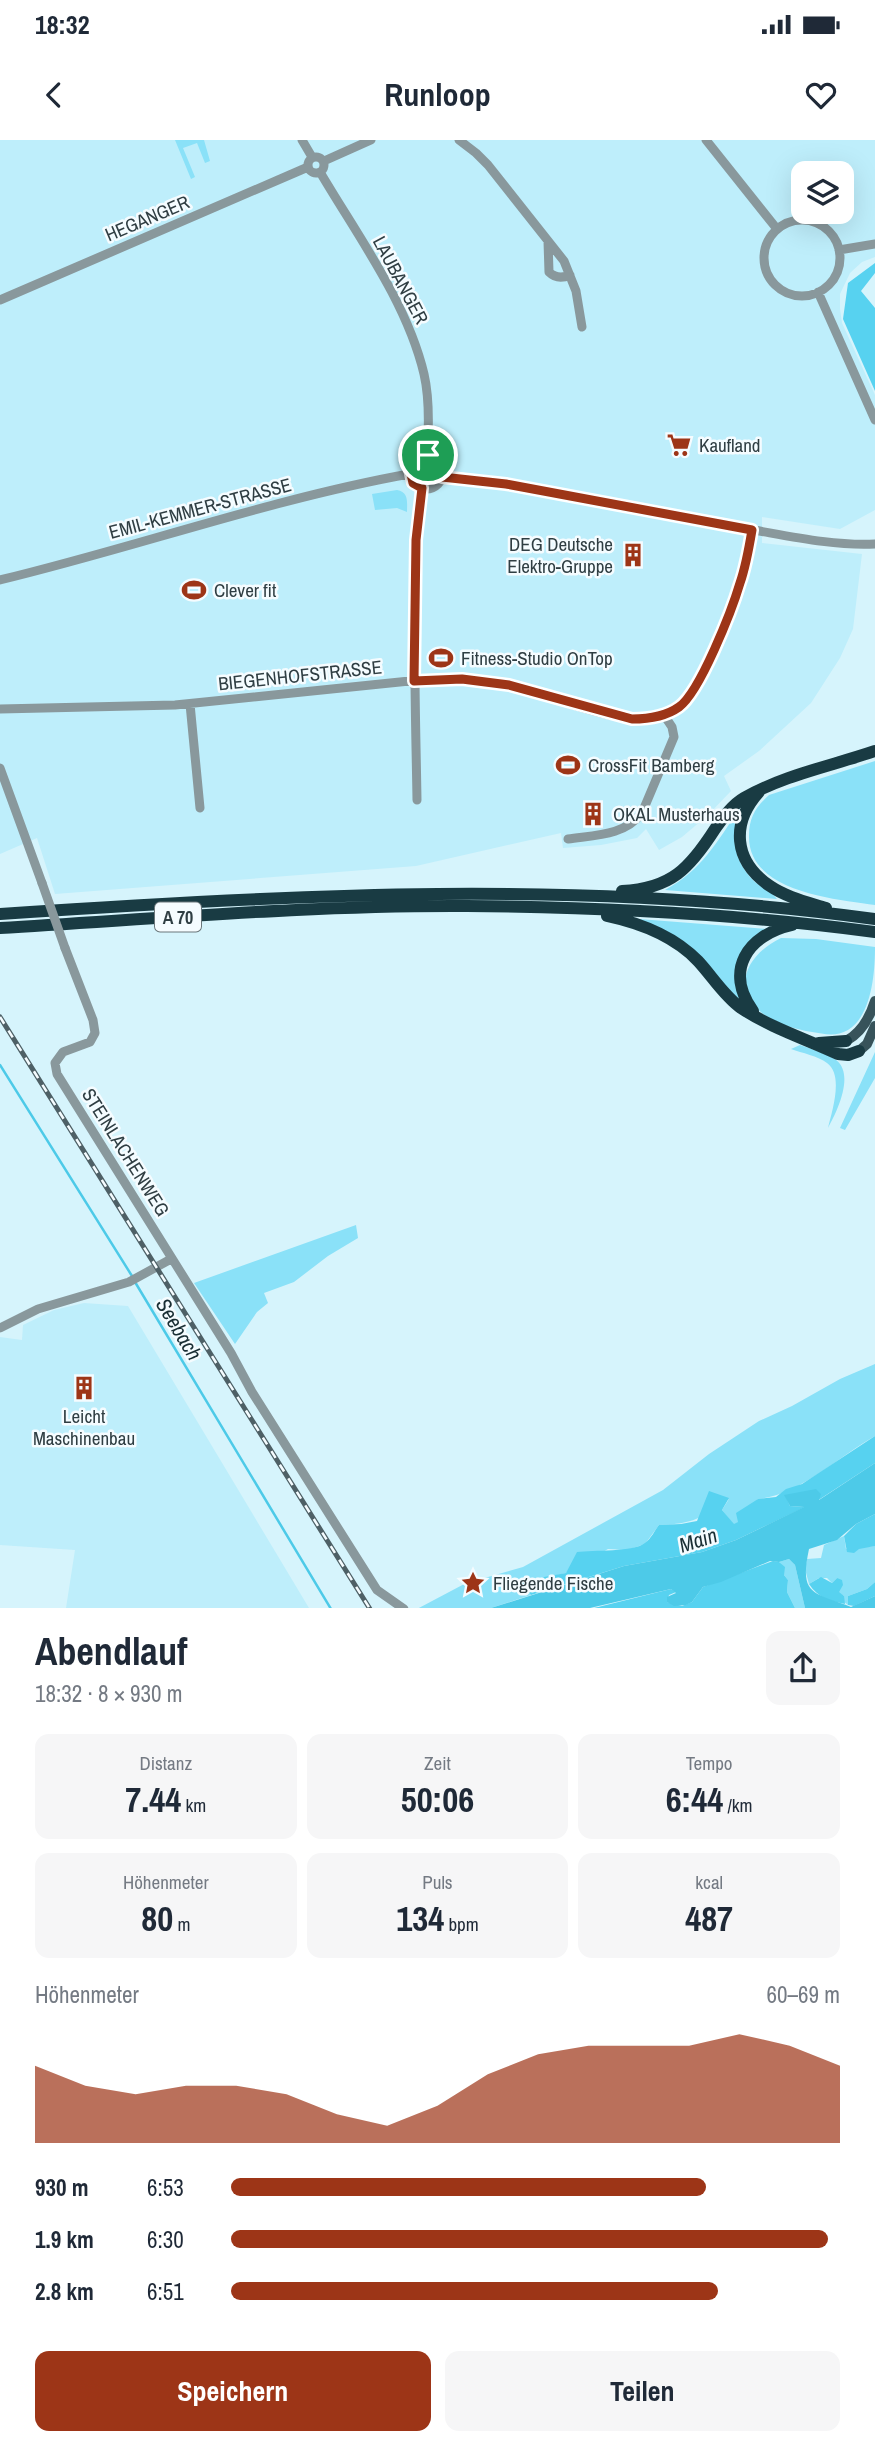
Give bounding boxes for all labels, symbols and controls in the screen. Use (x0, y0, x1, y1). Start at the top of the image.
text: 18:32 (35, 7, 90, 42)
text: Runloop (384, 73, 491, 116)
icon: back (35, 76, 73, 114)
icon: heart (802, 76, 840, 114)
map controls (791, 161, 854, 224)
button: layers (791, 161, 854, 224)
street label: HEGANGER (101, 189, 193, 247)
street label: LAUBANGER (367, 231, 435, 329)
pin (398, 425, 458, 485)
supermarket icon: Kaufland (665, 431, 693, 459)
place label: Kaufland (699, 432, 761, 458)
icon: arrive (409, 436, 447, 474)
street label: EMIL-KEMMER-STRASSE (106, 471, 294, 545)
place label: DEG Deutsche Elektro-Gruppe (507, 531, 613, 579)
building icon: DEG Deutsche Elektro-Gruppe (619, 541, 647, 569)
sports icon: Clever fit (180, 576, 208, 604)
place label: Clever fit (214, 577, 277, 603)
sports icon: Fitness-Studio OnTop (427, 644, 455, 672)
place label: Fitness-Studio OnTop (461, 645, 613, 671)
street label: BIEGENHOFSTRASSE (217, 653, 383, 697)
sports icon: CrossFit Bamberg (554, 751, 582, 779)
place label: CrossFit Bamberg (588, 752, 715, 778)
building icon: OKAL Musterhaus (579, 800, 607, 828)
place label: OKAL Musterhaus (613, 801, 740, 827)
road number: A 70 (155, 902, 201, 932)
street label: STEINLACHENWEG (76, 1083, 176, 1221)
water label: Seebach (149, 1292, 209, 1366)
building icon: Leicht Maschinenbau (70, 1374, 98, 1402)
place label: Leicht Maschinenbau (33, 1403, 135, 1451)
water label: Main (675, 1520, 721, 1560)
place icon: Fliegende Fische (459, 1569, 487, 1597)
place label: Fliegende Fische (493, 1570, 613, 1596)
text: Abendlauf (35, 1626, 187, 1677)
button: share (766, 1631, 840, 1705)
text: 18:32 · 8 × 930 m (35, 1678, 182, 1709)
text: Distanz (139, 1750, 192, 1776)
text: Zeit (424, 1750, 451, 1776)
text: Tempo (686, 1750, 733, 1776)
text: 7.44 (125, 1776, 181, 1823)
text: 50:06 (401, 1776, 474, 1823)
text: 6:44 (666, 1776, 723, 1823)
text: km (181, 1792, 206, 1818)
text: /km (723, 1792, 753, 1818)
text: Höhenmeter (123, 1869, 209, 1895)
text: Puls (422, 1869, 453, 1895)
text: kcal (695, 1869, 723, 1895)
text: 80 (141, 1895, 173, 1942)
text: 134 (396, 1895, 444, 1942)
text: 487 (685, 1895, 733, 1942)
text: m (173, 1911, 190, 1937)
text: bpm (444, 1911, 479, 1937)
text: Höhenmeter (35, 1979, 139, 2010)
text: 60–69 m (767, 1979, 840, 2010)
text: 930 m (35, 2172, 88, 2203)
text: 6:53 (147, 2172, 184, 2203)
text: 1.9 km (35, 2224, 94, 2255)
text: 6:30 (147, 2224, 184, 2255)
text: 2.8 km (35, 2276, 94, 2307)
text: 6:51 (147, 2276, 184, 2307)
button: Speichern (35, 2351, 431, 2431)
button: Teilen (445, 2351, 840, 2431)

